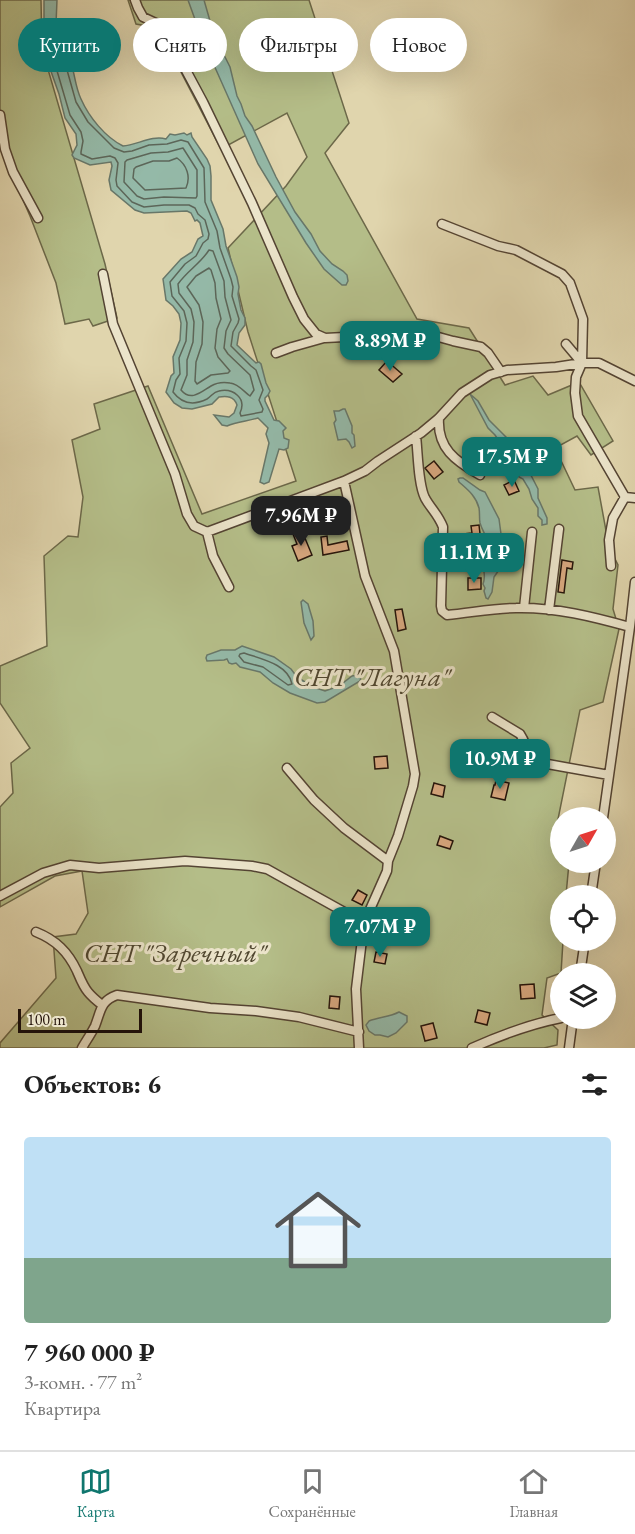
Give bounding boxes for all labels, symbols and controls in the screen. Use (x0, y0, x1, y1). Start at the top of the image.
chip: Купить (18, 18, 121, 72)
chip: Снять (133, 18, 227, 72)
chip: Фильтры (239, 18, 358, 72)
chip: Новое (370, 18, 467, 72)
pin: 8.89M ₽ (335, 321, 445, 372)
text: 8.89M ₽ (354, 327, 426, 353)
pin: 17.5M ₽ (457, 437, 567, 488)
text: 17.5M ₽ (476, 443, 548, 469)
pin: 7.96M ₽ (246, 496, 356, 547)
text: 7.96M ₽ (265, 502, 337, 528)
pin: 11.1M ₽ (419, 533, 529, 584)
text: 11.1M ₽ (438, 539, 510, 565)
park label: СНТ "Лагуна" (294, 659, 453, 694)
pin: 10.9M ₽ (445, 739, 555, 790)
text: 10.9M ₽ (464, 745, 536, 771)
north arrow (550, 807, 616, 873)
map controls (550, 807, 616, 1029)
button: locate (550, 885, 616, 951)
pin: 7.07M ₽ (325, 907, 435, 958)
text: 7.07M ₽ (344, 913, 416, 939)
park label: СНТ "Заречный" (84, 935, 269, 970)
button: layers (550, 963, 616, 1029)
scale bar (18, 1006, 142, 1034)
text: 100 m (27, 1009, 66, 1030)
text: Объектов: 6 (24, 1067, 161, 1101)
icon: filters (578, 1068, 611, 1101)
icon: home (264, 1176, 372, 1284)
text: 7 960 000 ₽ (24, 1335, 155, 1369)
text: 3-комн. · 77 m² (24, 1369, 142, 1395)
text: Квартира (24, 1395, 101, 1421)
tab: Карта (77, 1465, 115, 1522)
tab: Сохранённые (269, 1465, 356, 1522)
tab: Главная (509, 1465, 558, 1522)

